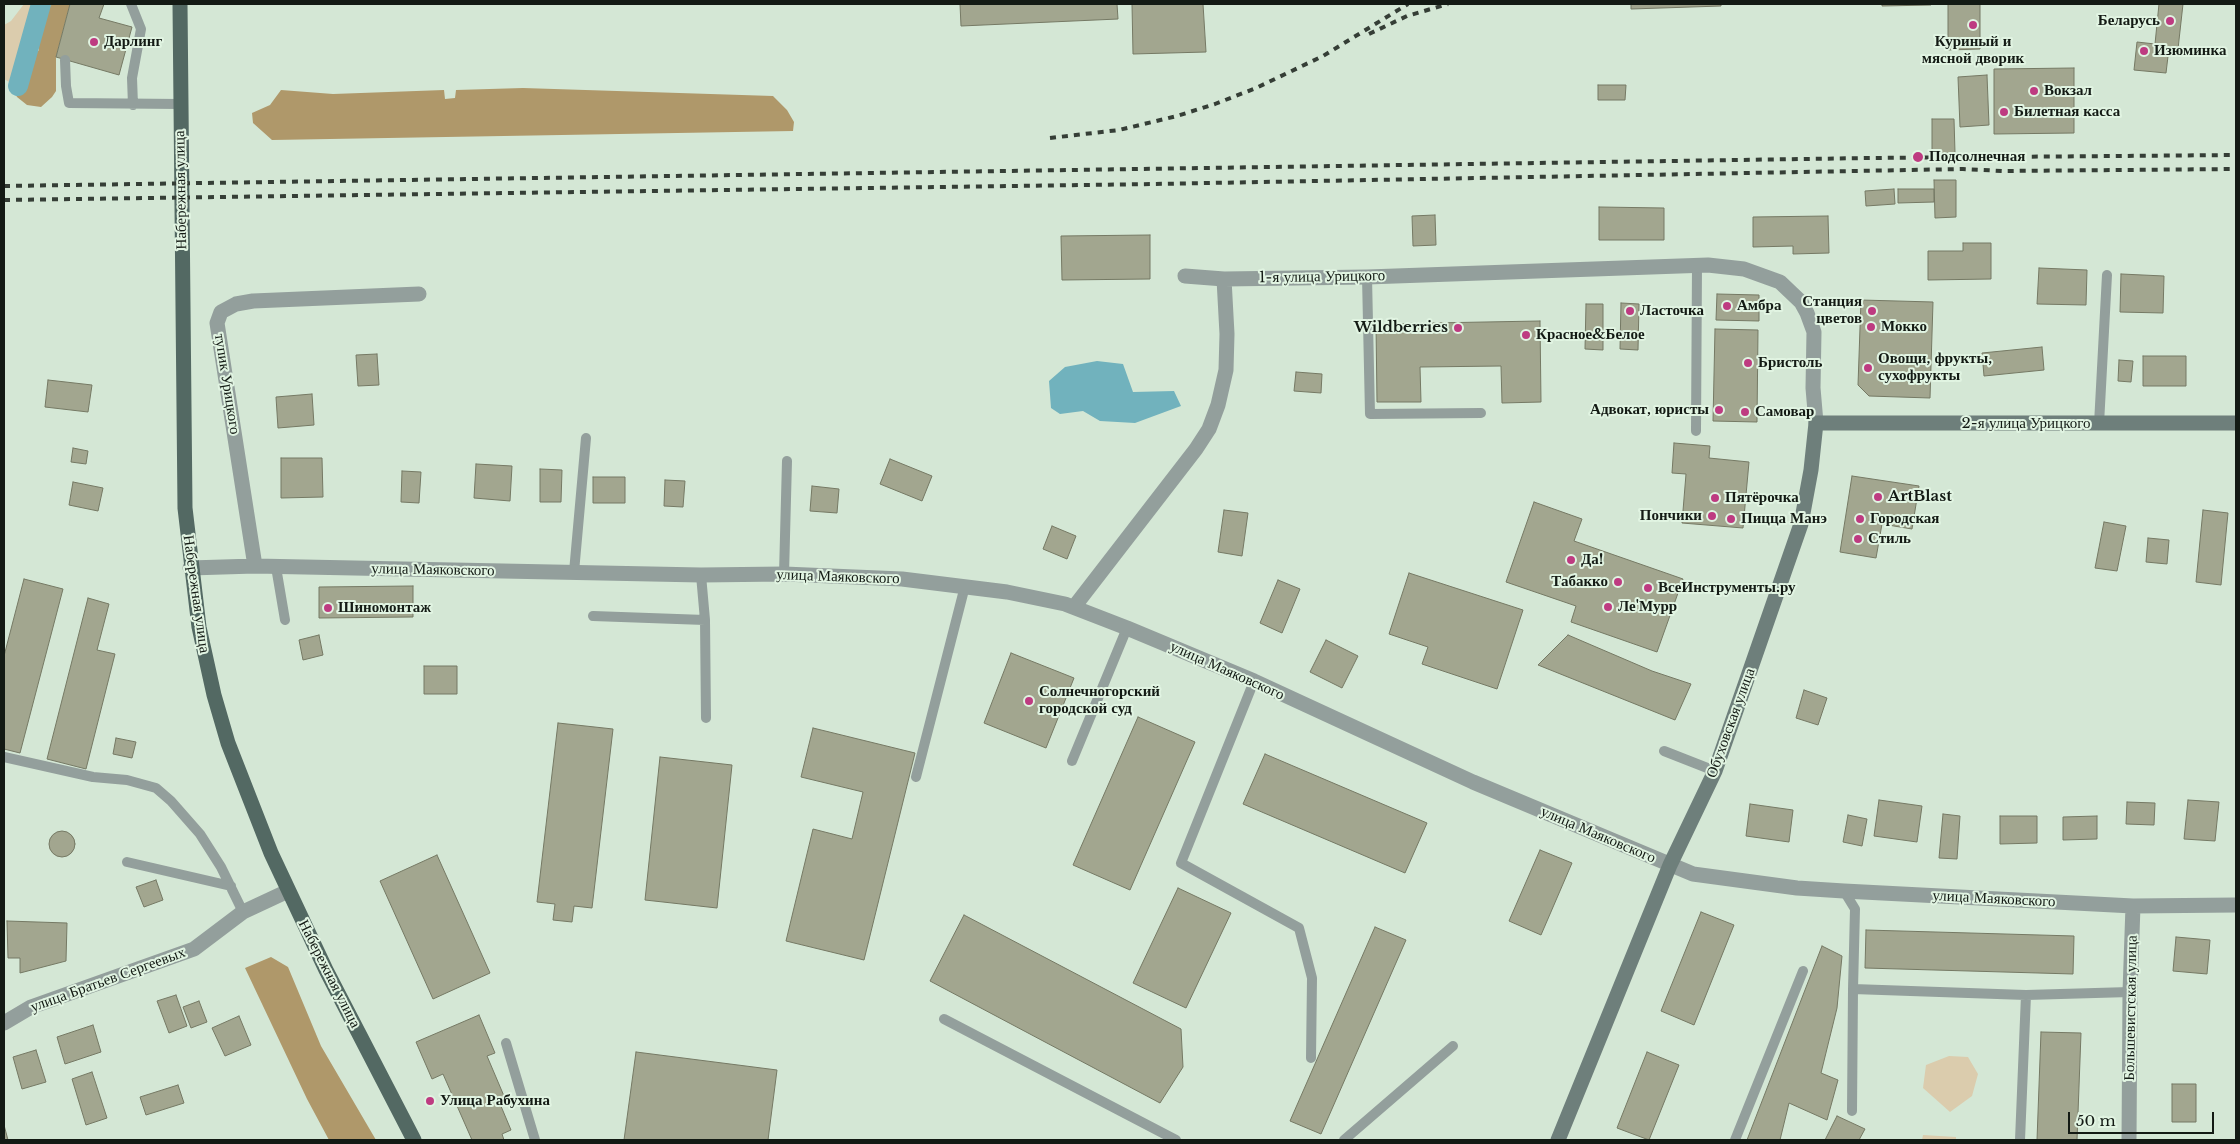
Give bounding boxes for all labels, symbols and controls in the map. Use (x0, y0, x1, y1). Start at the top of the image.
place label: Беларусь (2098, 12, 2160, 30)
marker: Беларусь (2164, 15, 2176, 27)
marker: Куриный и мясной дворик (1967, 19, 1979, 31)
place label: Дарлинг (104, 33, 162, 51)
place label: Куриный и мясной дворик (1922, 33, 2024, 68)
marker: Дарлинг (88, 36, 100, 48)
place label: Изюминка (2154, 42, 2226, 60)
marker: Изюминка (2138, 45, 2150, 57)
place label: Вокзал (2044, 82, 2092, 100)
marker: Вокзал (2028, 85, 2040, 97)
place label: Билетная касса (2014, 103, 2120, 121)
marker: Билетная касса (1998, 106, 2010, 118)
street label: Набережная улица (171, 130, 191, 250)
place label: Подсолнечная (1929, 148, 2025, 166)
marker: Подсолнечная (1911, 150, 1925, 164)
street label: 1-я улица Урицкого (1259, 267, 1385, 287)
place label: Станция цветов (1802, 293, 1862, 328)
place label: Амбра (1737, 297, 1781, 315)
marker: Амбра (1721, 300, 1733, 312)
place label: Ласточка (1640, 302, 1704, 320)
marker: Ласточка (1624, 305, 1636, 317)
marker: Станция цветов (1866, 305, 1878, 317)
place label: Мокко (1881, 318, 1927, 336)
place label: Wildberries (1354, 319, 1448, 337)
marker: Мокко (1865, 321, 1877, 333)
marker: Wildberries (1452, 322, 1464, 334)
place label: Красное&Белое (1536, 326, 1645, 344)
marker: Красное&Белое (1520, 329, 1532, 341)
street label: тупик Урицкого (210, 332, 244, 436)
place label: Овощи, фрукты, сухофрукты (1878, 350, 1992, 385)
place label: Бристоль (1758, 354, 1822, 372)
marker: Бристоль (1742, 357, 1754, 369)
marker: Овощи, фрукты, сухофрукты (1862, 362, 1874, 374)
place label: Адвокат, юристы (1590, 401, 1709, 419)
place label: Самовар (1755, 403, 1814, 421)
marker: Адвокат, юристы (1713, 404, 1725, 416)
marker: Самовар (1739, 406, 1751, 418)
street label: 2-я улица Урицкого (1962, 415, 2090, 433)
place label: ArtBlast (1888, 488, 1952, 506)
place label: Пятёрочка (1725, 489, 1799, 507)
marker: ArtBlast (1872, 491, 1884, 503)
marker: Пятёрочка (1709, 492, 1721, 504)
place label: Пончики (1640, 507, 1702, 525)
marker: Пончики (1706, 510, 1718, 522)
place label: Пицца Манэ (1741, 510, 1827, 528)
place label: Городская (1870, 510, 1939, 528)
marker: Пицца Манэ (1725, 513, 1737, 525)
marker: Городская (1854, 513, 1866, 525)
place label: Стиль (1868, 530, 1911, 548)
marker: Стиль (1852, 533, 1864, 545)
street label: Набережная улица (179, 534, 213, 654)
place label: Да! (1581, 551, 1603, 569)
marker: Да! (1565, 554, 1577, 566)
street label: улица Маяковского (371, 560, 495, 580)
street label: улица Маяковского (776, 566, 900, 588)
place label: Табакко (1551, 573, 1608, 591)
marker: Табакко (1612, 576, 1624, 588)
place label: ВсеИнструменты.ру (1658, 579, 1796, 597)
marker: ВсеИнструменты.ру (1642, 582, 1654, 594)
place label: Ле'Мурр (1618, 598, 1677, 616)
place label: Шиномонтаж (338, 599, 431, 617)
marker: Ле'Мурр (1602, 601, 1614, 613)
marker: Шиномонтаж (322, 602, 334, 614)
street label: улица Маяковского (1167, 638, 1287, 704)
street label: Обуховская улица (1703, 666, 1759, 780)
place label: Солнечногорский городской суд (1039, 683, 1160, 718)
marker: Солнечногорский городской суд (1023, 695, 1035, 707)
street label: улица Маяковского (1538, 803, 1658, 867)
street label: улица Маяковского (1932, 887, 2056, 911)
street label: Набережная улица (294, 917, 364, 1031)
street label: Большевистская улица (2121, 935, 2141, 1081)
street label: улица Братьев Сергеевых (28, 944, 188, 1016)
place label: Улица Рабухина (440, 1092, 550, 1110)
marker: Улица Рабухина (424, 1095, 436, 1107)
scale bar (2070, 1102, 2216, 1134)
text: 50 m (2076, 1111, 2116, 1130)

